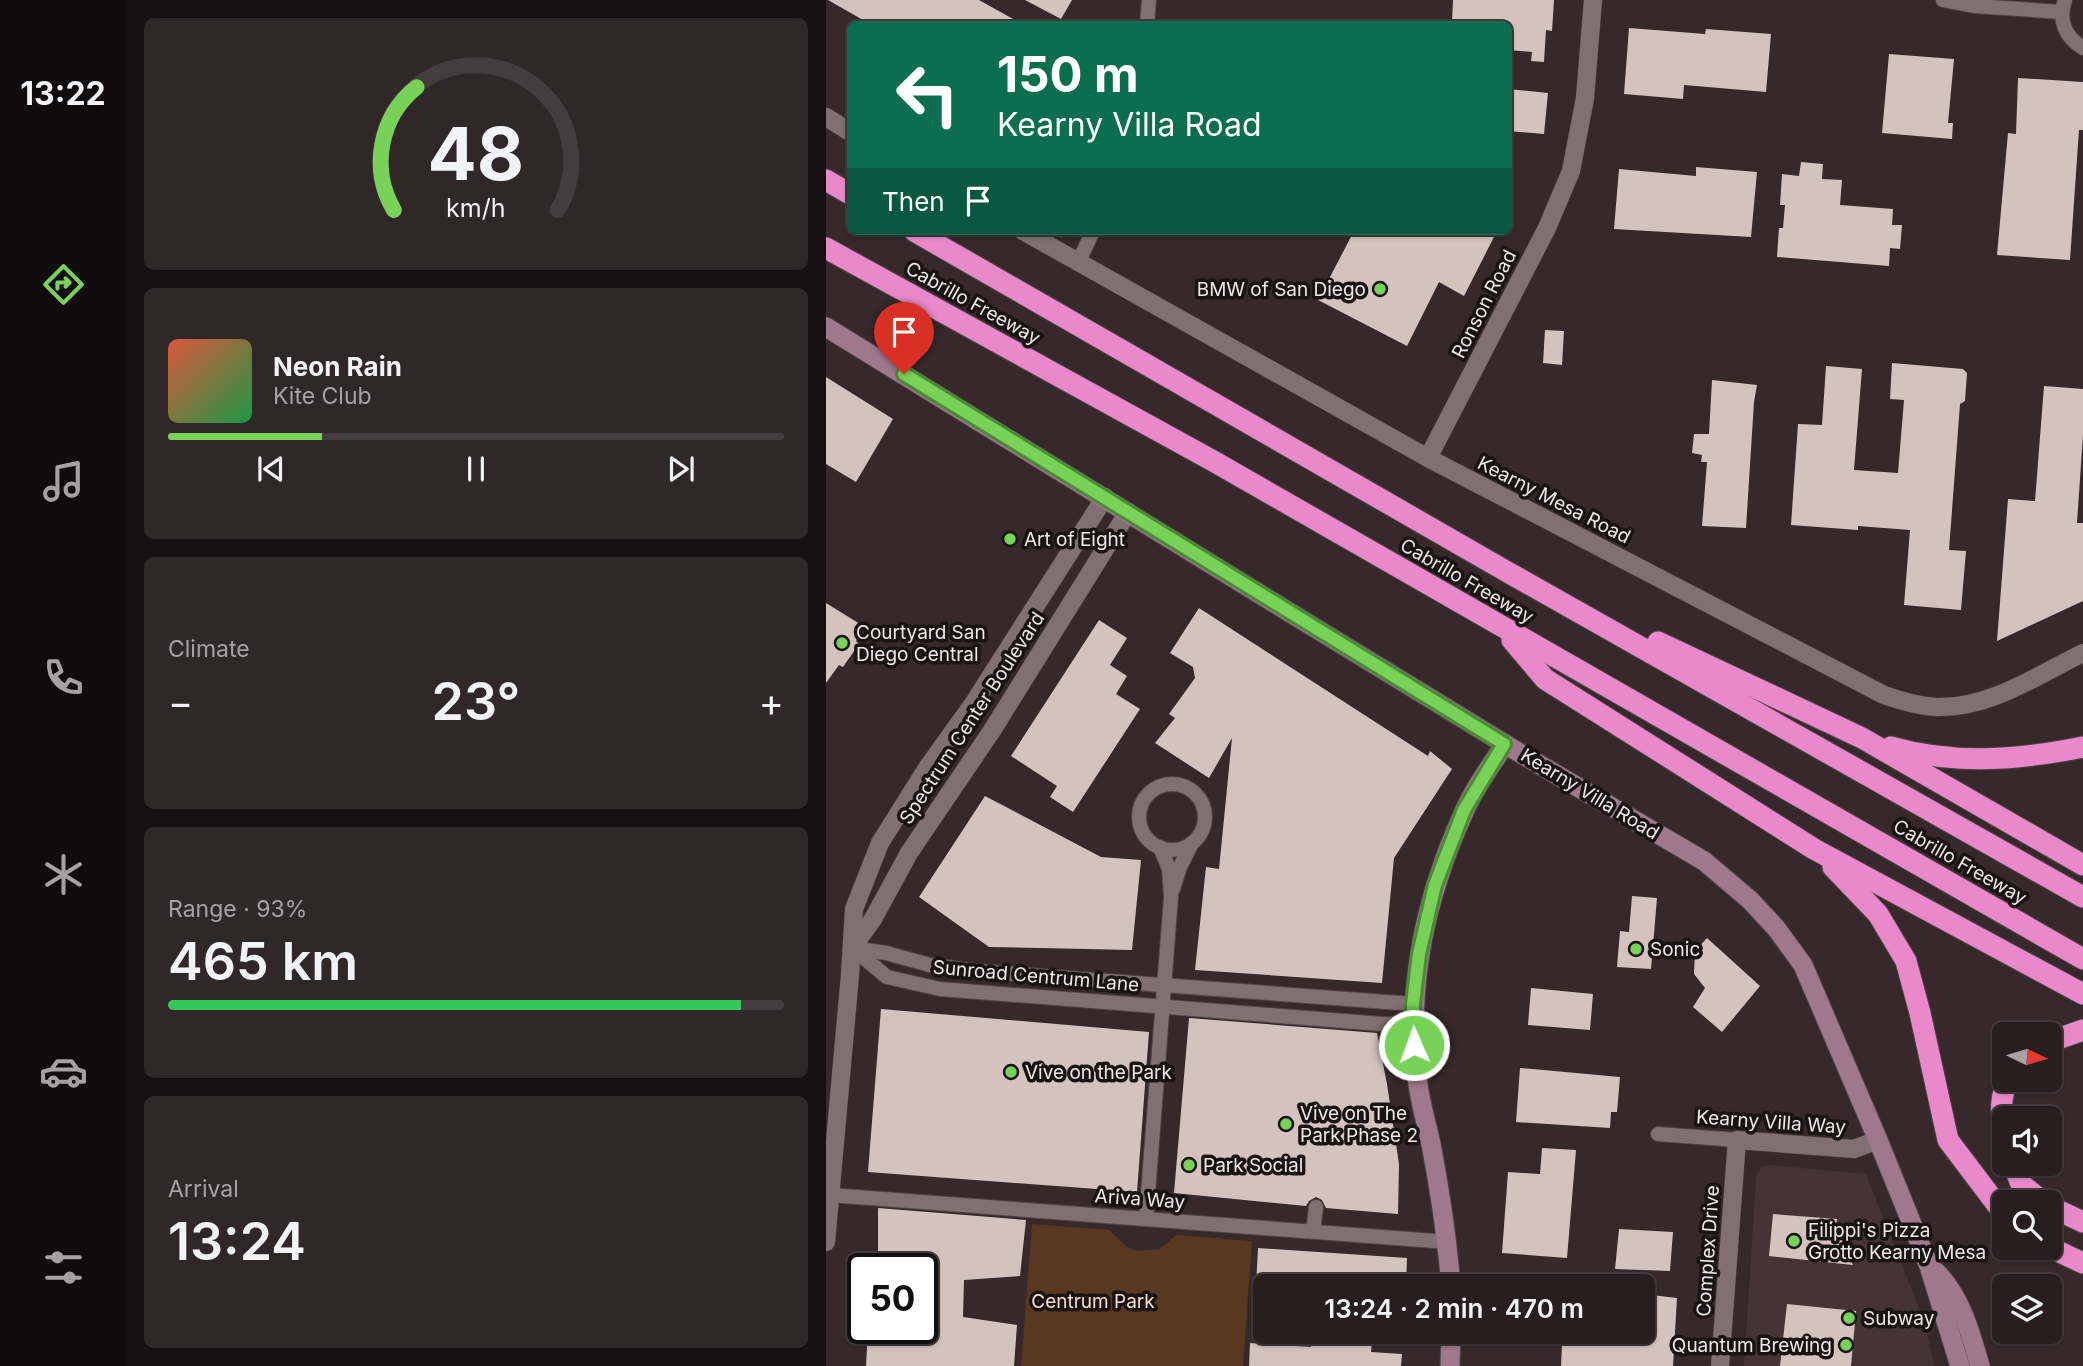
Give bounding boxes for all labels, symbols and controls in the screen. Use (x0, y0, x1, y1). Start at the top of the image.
text: 150 m (997, 45, 1139, 104)
icon: left (882, 49, 973, 140)
text: 13:22 (20, 74, 106, 113)
text: Kearny Villa Road (997, 105, 1262, 144)
text: 48 (428, 109, 524, 198)
icon: arrive (959, 182, 997, 220)
text: Then (882, 186, 945, 217)
text: km/h (446, 193, 506, 223)
street label: Ronson Road (1447, 246, 1521, 362)
street label: Cabrillo Freeway (902, 257, 1044, 350)
icon: directions (39, 260, 88, 309)
place label: BMW of San Diego (1197, 278, 1366, 301)
marker: BMW of San Diego (1372, 281, 1388, 297)
pin (874, 302, 934, 374)
icon: arrive (885, 313, 923, 351)
text: Neon Rain (273, 351, 402, 382)
text: Kite Club (273, 382, 372, 410)
icon: previous (252, 450, 290, 488)
icon: pause (457, 450, 495, 488)
icon: next (662, 450, 700, 488)
street label: Kearny Mesa Road (1474, 452, 1634, 548)
icon: music (39, 457, 88, 506)
place label: Art of Eight (1024, 528, 1125, 551)
marker: Art of Eight (1002, 531, 1018, 547)
street label: Cabrillo Freeway (1396, 534, 1538, 629)
street label: Spectrum Center Boulevard (895, 608, 1049, 828)
place label: Courtyard San Diego Central (856, 621, 986, 666)
text: Climate (168, 635, 250, 663)
marker: Courtyard San Diego Central (834, 635, 850, 651)
icon: phone (39, 653, 88, 702)
text: 23° (432, 670, 520, 733)
text: − (168, 679, 193, 725)
text: + (759, 679, 784, 725)
street label: Kearny Villa Road (1517, 744, 1663, 844)
street label: Cabrillo Freeway (1889, 815, 2031, 910)
icon: climate (39, 850, 88, 899)
text: Range · 93% (168, 895, 307, 923)
text: 465 km (168, 930, 358, 993)
place label: Sonic (1650, 938, 1700, 961)
marker: Sonic (1628, 941, 1644, 957)
street label: Sunroad Centrum Lane (932, 956, 1140, 996)
position arrow (1377, 1008, 1451, 1082)
north arrow (1992, 1022, 2062, 1092)
map controls (1992, 1022, 2062, 1344)
icon: car (39, 1047, 88, 1096)
place label: Vive on the Park (1025, 1061, 1173, 1084)
marker: Vive on the Park (1003, 1064, 1019, 1080)
place label: Vive on The Park Phase 2 (1300, 1102, 1418, 1147)
street label: Kearny Villa Way (1695, 1105, 1847, 1139)
button: sound (1992, 1106, 2062, 1176)
marker: Vive on The Park Phase 2 (1278, 1116, 1294, 1132)
place label: Park Social (1203, 1154, 1303, 1177)
marker: Park Social (1181, 1157, 1197, 1173)
text: Arrival (168, 1175, 239, 1203)
street label: Ariva Way (1094, 1184, 1186, 1214)
street label: Complex Drive (1692, 1185, 1724, 1317)
button: search (1992, 1190, 2062, 1260)
text: 13:24 (168, 1210, 306, 1273)
place label: Filippi's Pizza Grotto Kearny Mesa (1808, 1219, 1986, 1264)
marker: Filippi's Pizza Grotto Kearny Mesa (1786, 1233, 1802, 1249)
icon: filters (39, 1243, 88, 1292)
speed limit sign: 50 (847, 1253, 938, 1344)
button: layers (1992, 1274, 2062, 1344)
park label: Centrum Park (1031, 1290, 1155, 1313)
text: 13:24 · 2 min · 470 m (1324, 1293, 1584, 1324)
place label: Subway (1863, 1307, 1935, 1330)
marker: Subway (1841, 1310, 1857, 1326)
place label: Quantum Brewing (1672, 1334, 1832, 1357)
marker: Quantum Brewing (1838, 1337, 1854, 1353)

